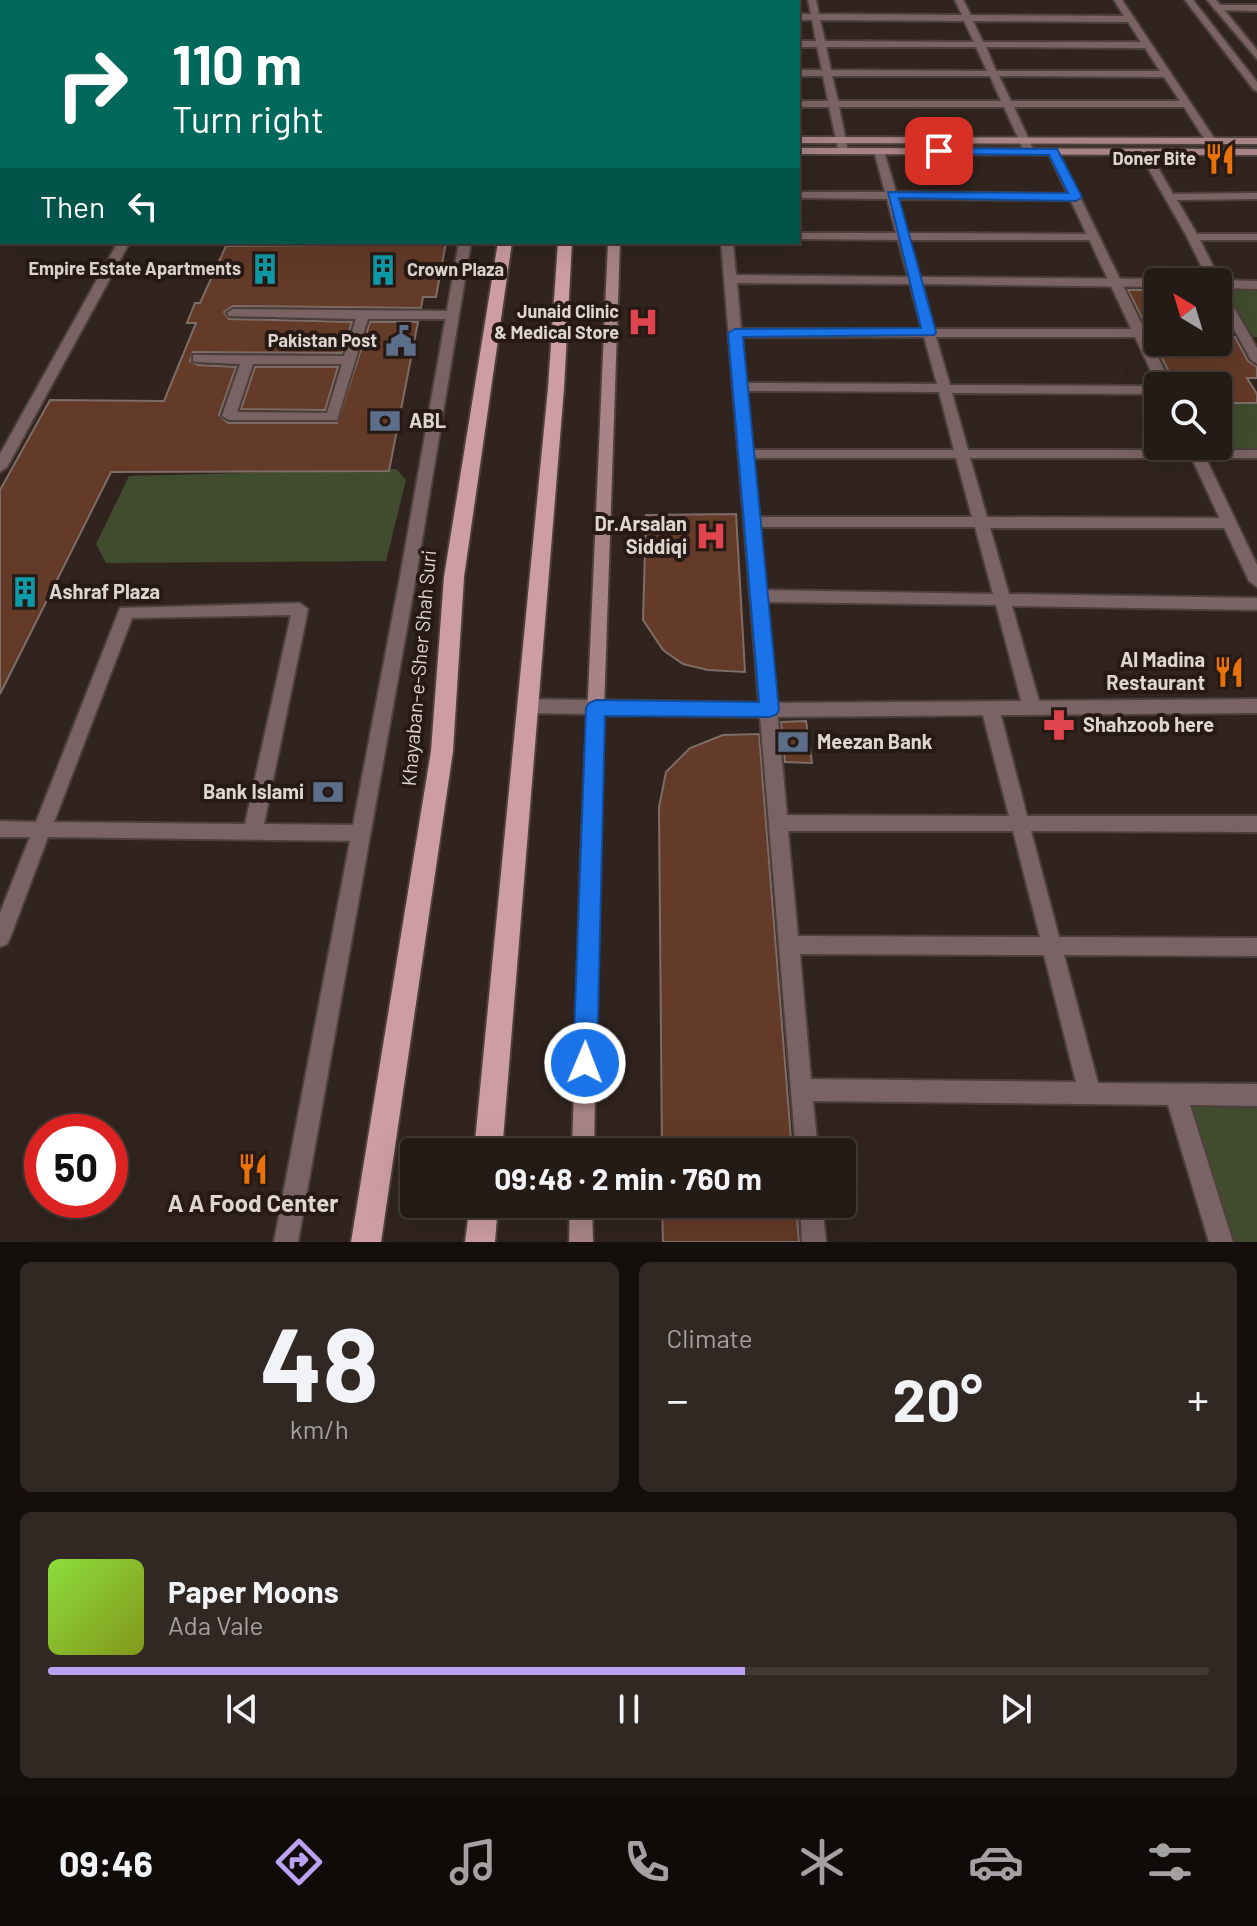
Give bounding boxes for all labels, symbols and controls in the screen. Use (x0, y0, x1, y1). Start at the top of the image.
text: 110 m (172, 29, 302, 96)
icon: right (40, 32, 144, 136)
text: Turn right (172, 97, 324, 140)
pin (905, 117, 973, 185)
icon: arrive (917, 129, 961, 173)
restaurant icon: Doner Bite (1203, 142, 1237, 176)
place label: Doner Bite (1112, 147, 1196, 169)
icon: left (121, 184, 165, 228)
text: Then (40, 188, 105, 224)
building icon: Empire Estate Apartments (248, 252, 282, 286)
building icon: Crown Plaza (366, 253, 400, 287)
place label: Empire Estate Apartments (29, 257, 241, 279)
place label: Crown Plaza (407, 258, 504, 280)
north arrow (1144, 268, 1232, 356)
map controls (1144, 268, 1232, 460)
place label: Junaid Clinic & Medical Store (494, 300, 619, 343)
hospital icon: Junaid Clinic & Medical Store (626, 305, 660, 339)
public building icon: Pakistan Post (384, 324, 418, 358)
place label: Pakistan Post (268, 329, 377, 351)
button: search (1144, 372, 1232, 460)
bank icon: ABL (368, 404, 402, 438)
place label: ABL (409, 408, 446, 432)
place label: Dr.Arsalan Siddiqi (594, 511, 687, 558)
hospital icon: Dr.Arsalan Siddiqi (694, 519, 728, 553)
street label: Khayaban-e-Sher Shah Suri (396, 549, 440, 787)
building icon: Ashraf Plaza (8, 575, 42, 609)
place label: Ashraf Plaza (49, 579, 160, 603)
place label: Al Madina Restaurant (1106, 647, 1205, 694)
restaurant icon: Al Madina Restaurant (1212, 655, 1246, 689)
pharmacy icon: Shahzoob here (1042, 708, 1076, 742)
place label: Shahzoob here (1083, 712, 1214, 736)
bank icon: Meezan Bank (776, 725, 810, 759)
place label: Meezan Bank (817, 729, 933, 753)
bank icon: Bank Islami (311, 775, 345, 809)
place label: Bank Islami (203, 779, 304, 803)
position arrow (543, 1021, 627, 1105)
speed limit sign: 50 (24, 1114, 128, 1218)
restaurant icon: A A Food Center (236, 1152, 270, 1186)
text: 09:48 · 2 min · 760 m (494, 1160, 762, 1196)
place label: A A Food Center (167, 1188, 339, 1217)
text: 48 (260, 1298, 379, 1423)
text: Climate (667, 1322, 753, 1353)
text: 20° (893, 1362, 983, 1434)
text: − (667, 1372, 689, 1425)
text: + (1187, 1372, 1209, 1425)
text: km/h (290, 1413, 349, 1444)
text: Paper Moons (168, 1573, 339, 1609)
text: Ada Vale (168, 1609, 263, 1640)
icon: previous (220, 1687, 264, 1731)
icon: pause (607, 1687, 651, 1731)
icon: next (994, 1687, 1038, 1731)
icon: directions (271, 1834, 327, 1890)
icon: music (445, 1834, 501, 1890)
icon: phone (619, 1834, 675, 1890)
icon: climate (794, 1834, 850, 1890)
icon: car (968, 1834, 1024, 1890)
icon: filters (1142, 1834, 1198, 1890)
text: 09:46 (59, 1841, 153, 1884)

